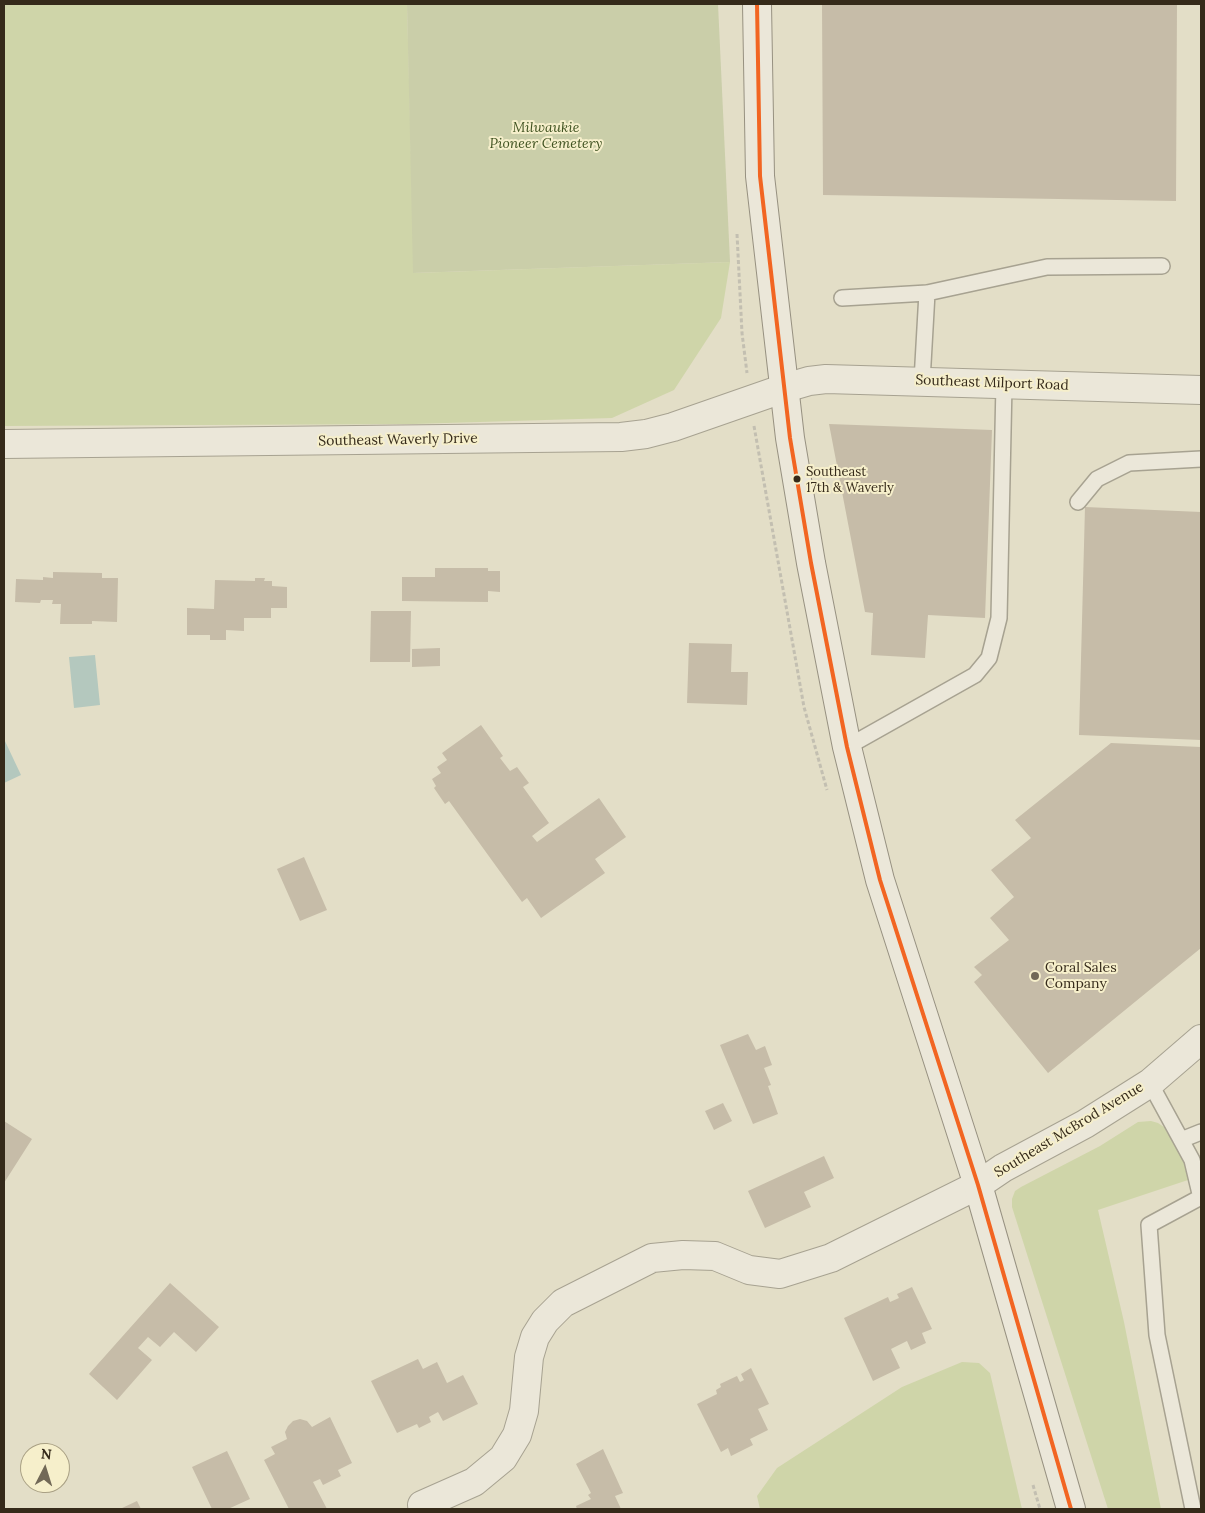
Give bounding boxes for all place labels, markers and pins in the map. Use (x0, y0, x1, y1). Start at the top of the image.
place label: Southeast 17th & Waverly (806, 464, 894, 495)
marker: Southeast 17th & Waverly (792, 474, 802, 484)
place label: Coral Sales Company (1045, 960, 1117, 992)
marker: Coral Sales Company (1029, 970, 1041, 982)

